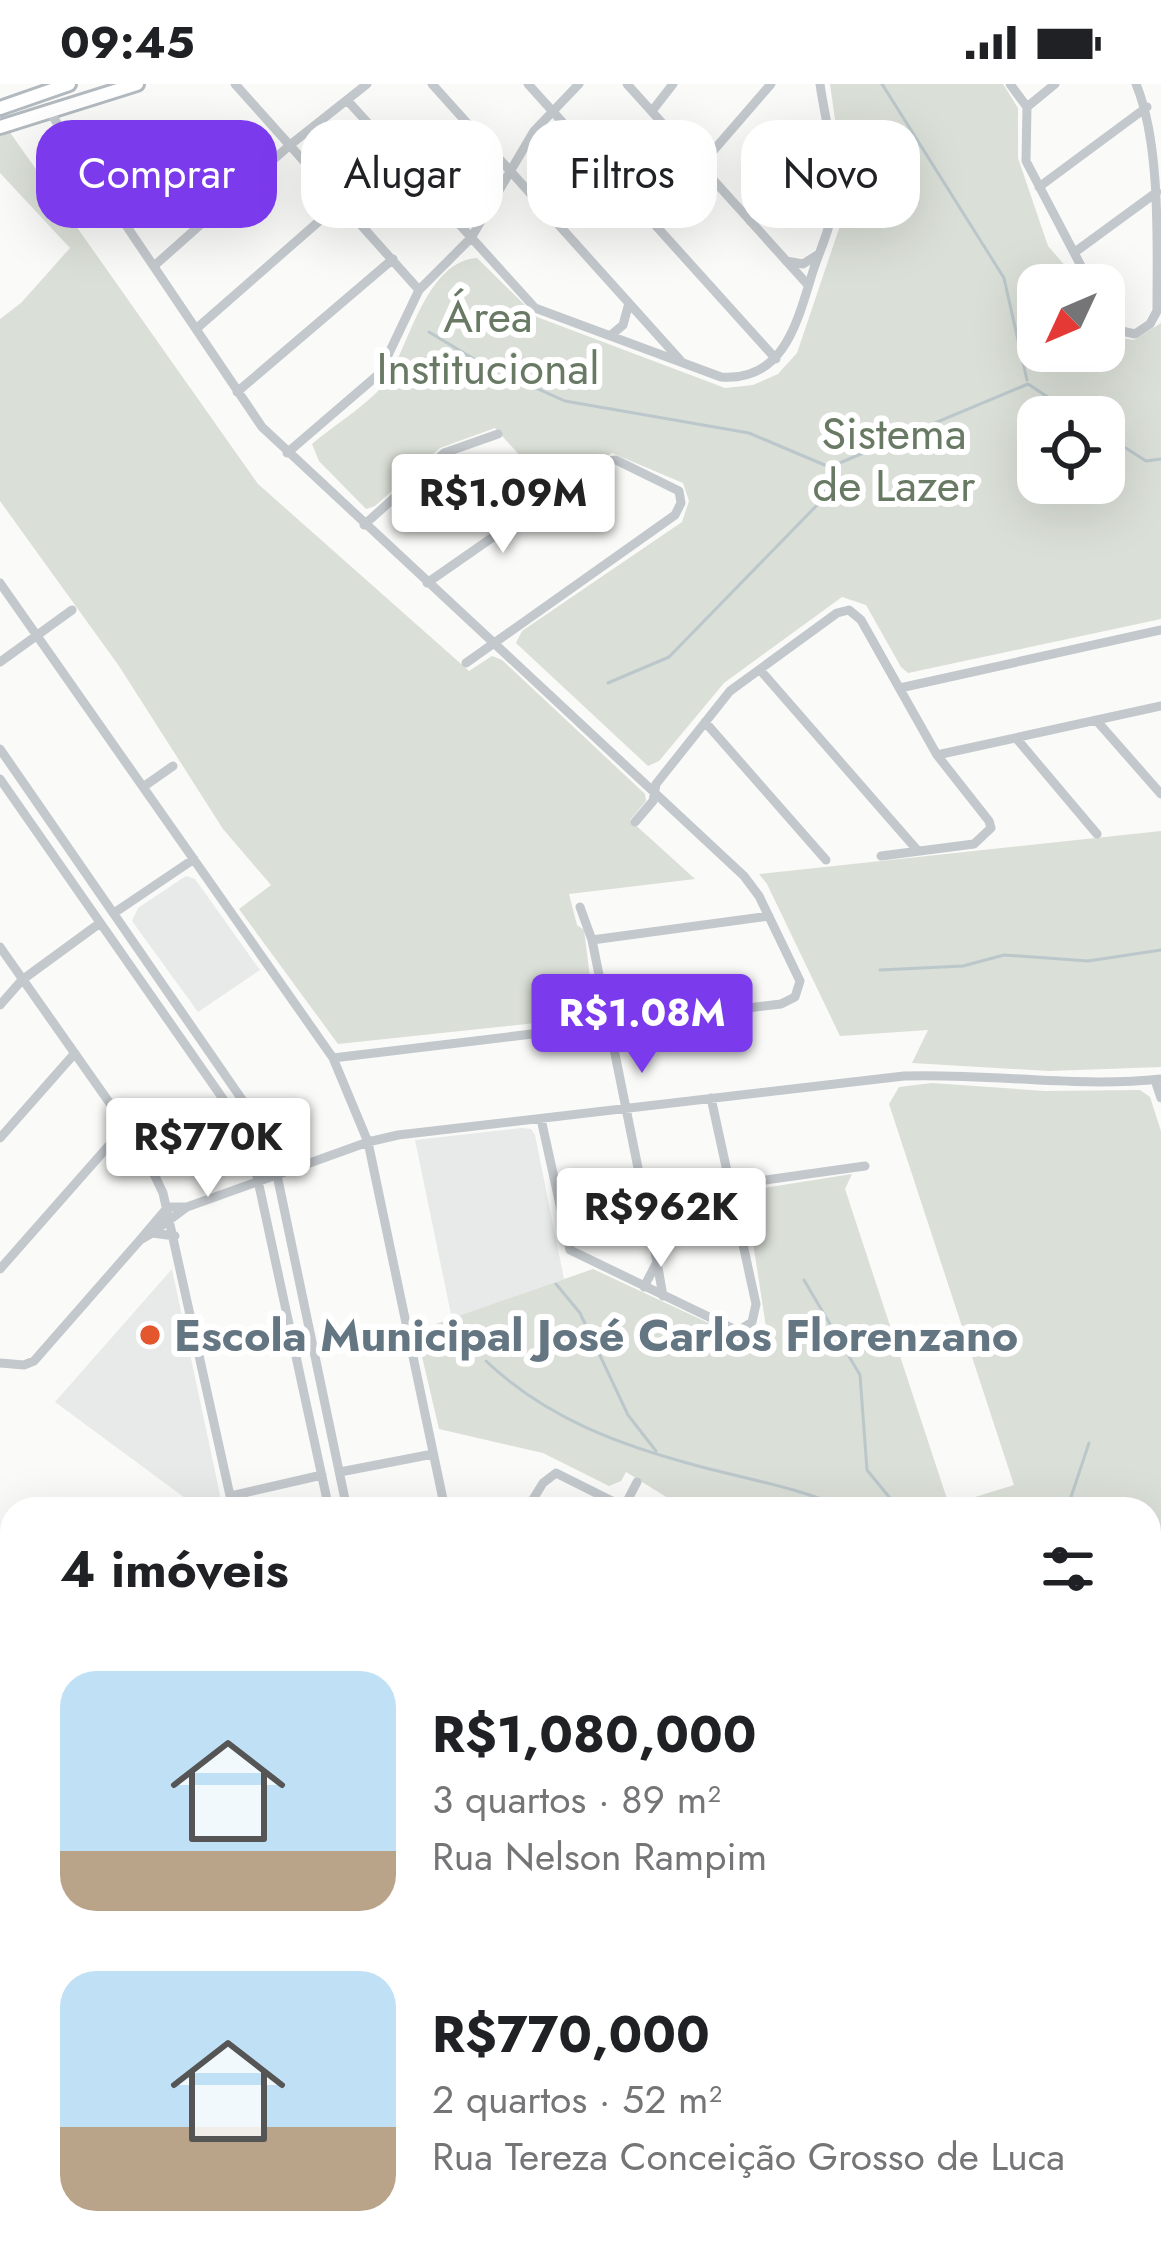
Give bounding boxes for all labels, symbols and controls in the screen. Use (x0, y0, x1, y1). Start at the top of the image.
text: 09:45 (60, 10, 195, 75)
chip: Comprar (36, 120, 277, 228)
chip: Alugar (301, 120, 503, 228)
chip: Filtros (527, 120, 717, 228)
chip: Novo (741, 120, 920, 228)
north arrow (1017, 264, 1125, 372)
map controls (1017, 264, 1125, 504)
park label: Área Institucional (376, 284, 600, 401)
button: locate (1017, 396, 1125, 504)
park label: Sistema de Lazer (813, 401, 976, 518)
pin: R$1.09M (392, 454, 614, 556)
text: R$1.09M (419, 464, 587, 521)
pin: R$1.08M (531, 974, 753, 1076)
text: R$1.08M (559, 984, 725, 1041)
pin: R$770K (110, 1098, 306, 1200)
text: R$770K (133, 1108, 283, 1165)
pin: R$962K (563, 1168, 759, 1270)
text: R$962K (584, 1178, 738, 1235)
place label: Escola Municipal José Carlos Florenzano (174, 1303, 1018, 1368)
marker: Escola Municipal José Carlos Florenzano (137, 1322, 163, 1348)
text: 4 imóveis (60, 1532, 289, 1606)
icon: filters (1035, 1536, 1101, 1602)
text: R$1,080,000 (432, 1697, 757, 1771)
icon: home (156, 1719, 300, 1863)
text: 3 quartos · 89 m² (432, 1771, 721, 1828)
text: Rua Nelson Rampim (432, 1828, 767, 1885)
text: R$770,000 (432, 1997, 710, 2071)
icon: home (156, 2019, 300, 2163)
text: 2 quartos · 52 m² (432, 2071, 722, 2128)
text: Rua Tereza Conceição Grosso de Luca (432, 2128, 1065, 2185)

